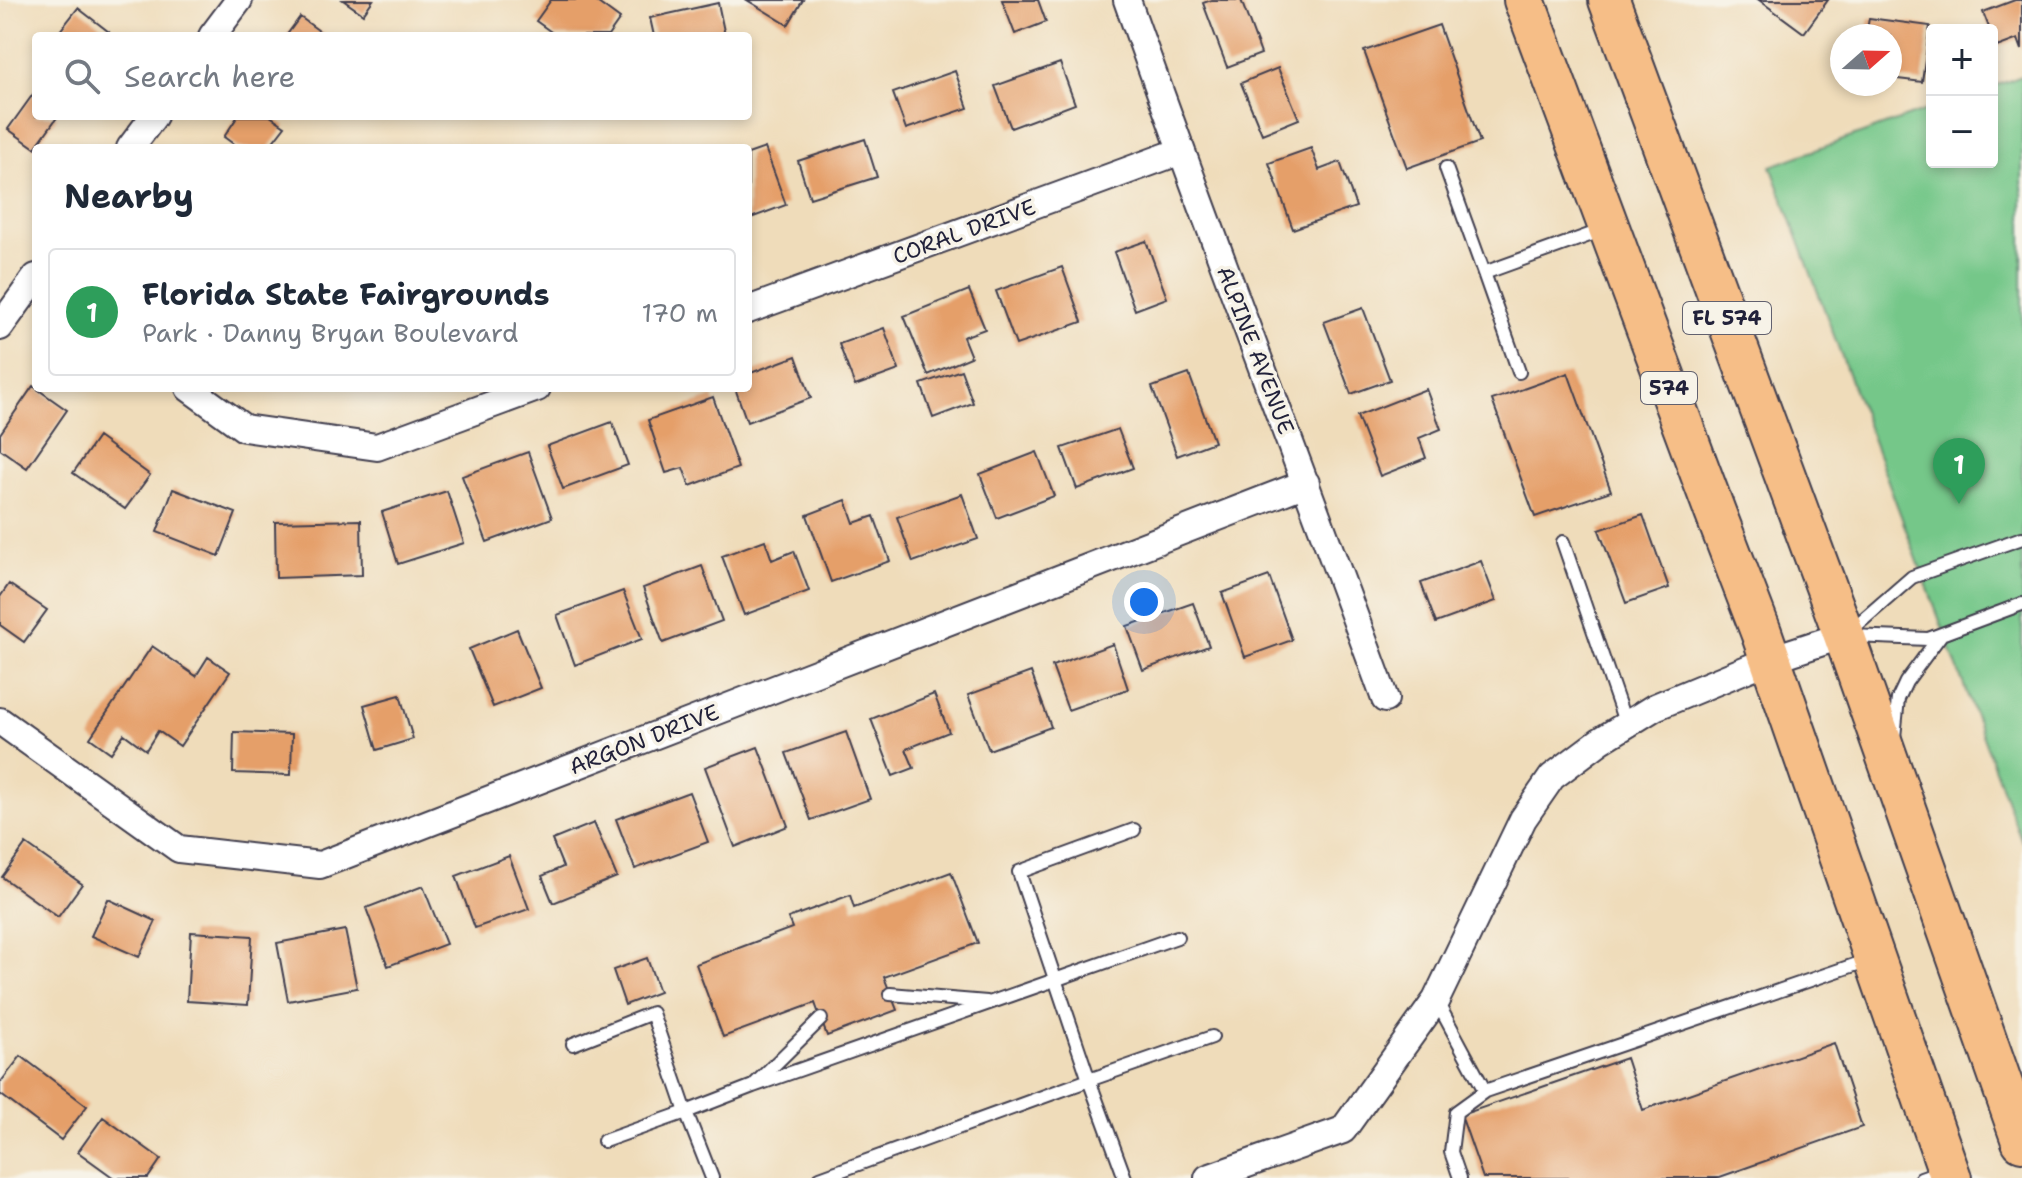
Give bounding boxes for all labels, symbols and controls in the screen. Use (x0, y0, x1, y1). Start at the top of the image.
north arrow (1830, 24, 1902, 96)
map controls (1926, 24, 1998, 168)
button: + (1926, 24, 1998, 96)
search box (32, 32, 752, 120)
icon: search (60, 54, 104, 98)
text: Search here (124, 56, 295, 97)
button: − (1926, 96, 1998, 168)
text: Nearby (64, 173, 194, 219)
street label: CORAL DRIVE (889, 192, 1040, 271)
street label: ALPINE AVENUE (1210, 262, 1301, 438)
text: Florida State Fairgrounds (142, 274, 550, 315)
text: 1 (86, 295, 98, 330)
text: 170 m (641, 295, 718, 330)
road number: FL 574 (1683, 302, 1771, 334)
text: Park · Danny Bryan Boulevard (142, 315, 518, 350)
road number: 574 (1641, 372, 1697, 404)
pin: 1 (1933, 438, 1985, 504)
your location (1124, 582, 1164, 622)
street label: ARGON DRIVE (565, 698, 723, 781)

